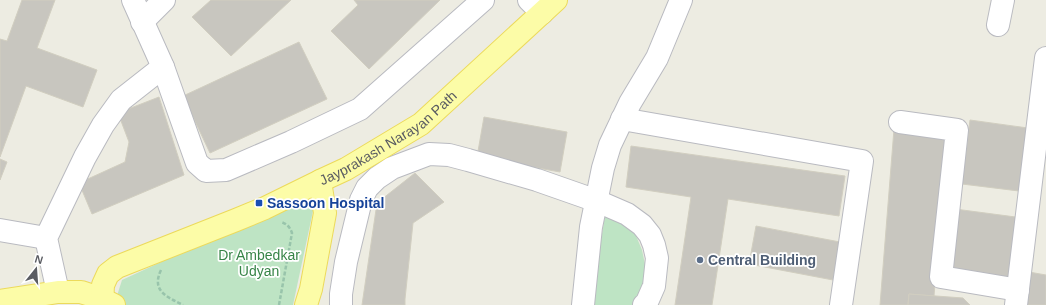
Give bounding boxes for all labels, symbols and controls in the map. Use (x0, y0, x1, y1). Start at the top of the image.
street label: Jayprakash Narayan Path (317, 87, 460, 188)
place label: Sassoon Hospital (267, 195, 384, 211)
marker: Sassoon Hospital (254, 198, 264, 208)
park label: Dr Ambedkar Udyan (218, 247, 300, 279)
north arrow (16, 249, 56, 289)
place label: Central Building (708, 252, 816, 268)
text: N (33, 253, 45, 266)
marker: Central Building (695, 255, 705, 265)

